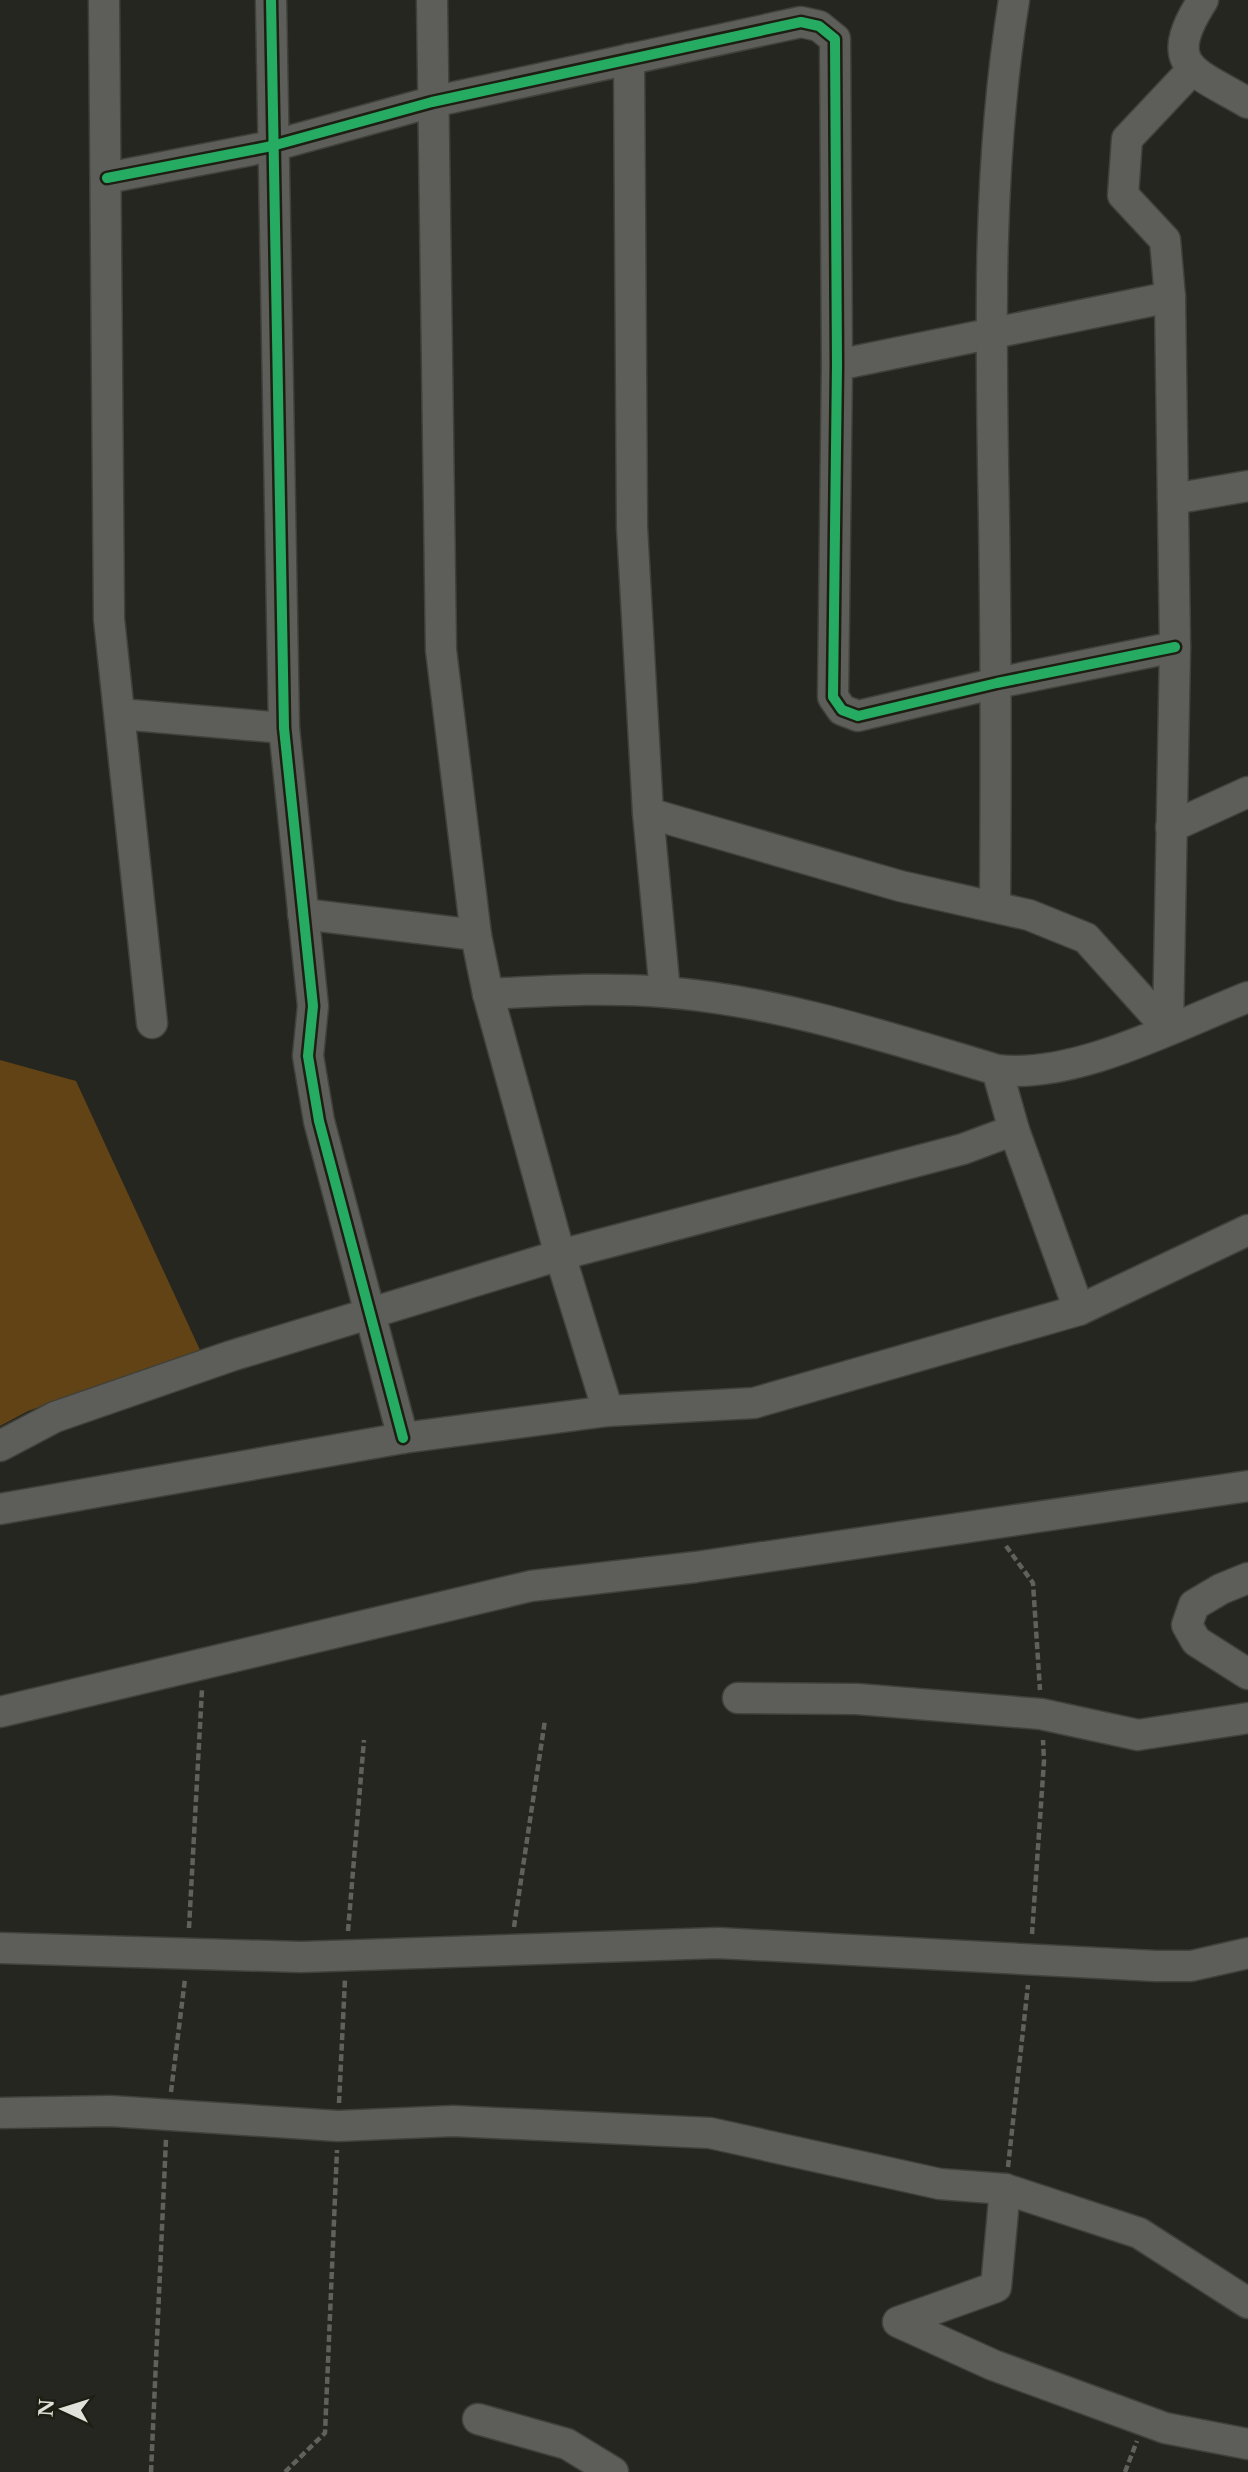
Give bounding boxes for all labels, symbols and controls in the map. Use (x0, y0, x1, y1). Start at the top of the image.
north arrow (28, 2374, 98, 2444)
text: N (34, 2398, 59, 2418)

